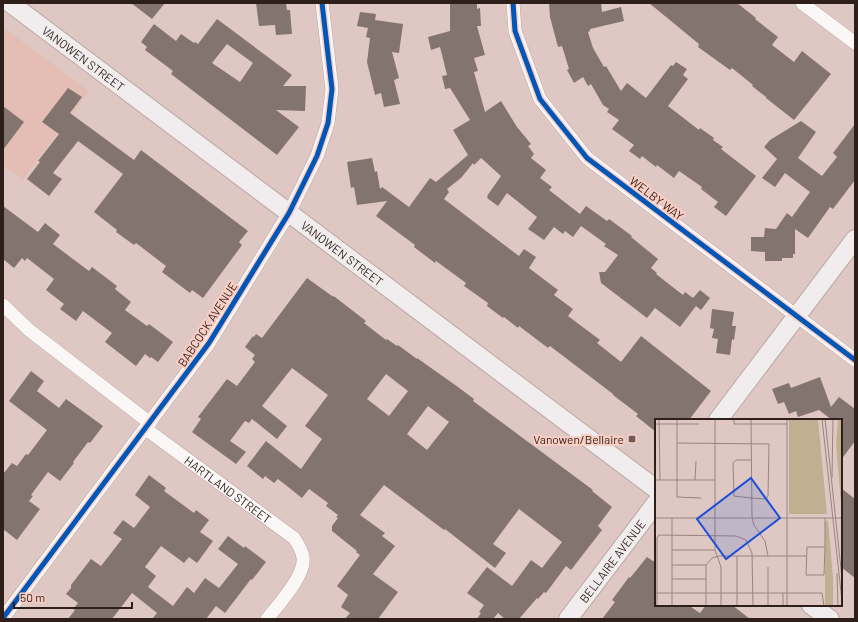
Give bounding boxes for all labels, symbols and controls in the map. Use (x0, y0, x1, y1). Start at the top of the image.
street label: VANOWEN STREET (40, 23, 128, 94)
street label: WELBY WAY (627, 173, 687, 223)
street label: VANOWEN STREET (299, 218, 386, 289)
street label: BABCOCK AVENUE (174, 279, 240, 369)
inset map (655, 419, 842, 606)
place label: Vanowen/Bellaire (533, 432, 624, 446)
marker: Vanowen/Bellaire (627, 434, 637, 444)
street label: HARTLAND STREET (182, 453, 274, 526)
street label: BELLAIRE AVENUE (576, 517, 648, 605)
scale bar (14, 584, 132, 610)
text: 50 m (20, 590, 45, 604)

